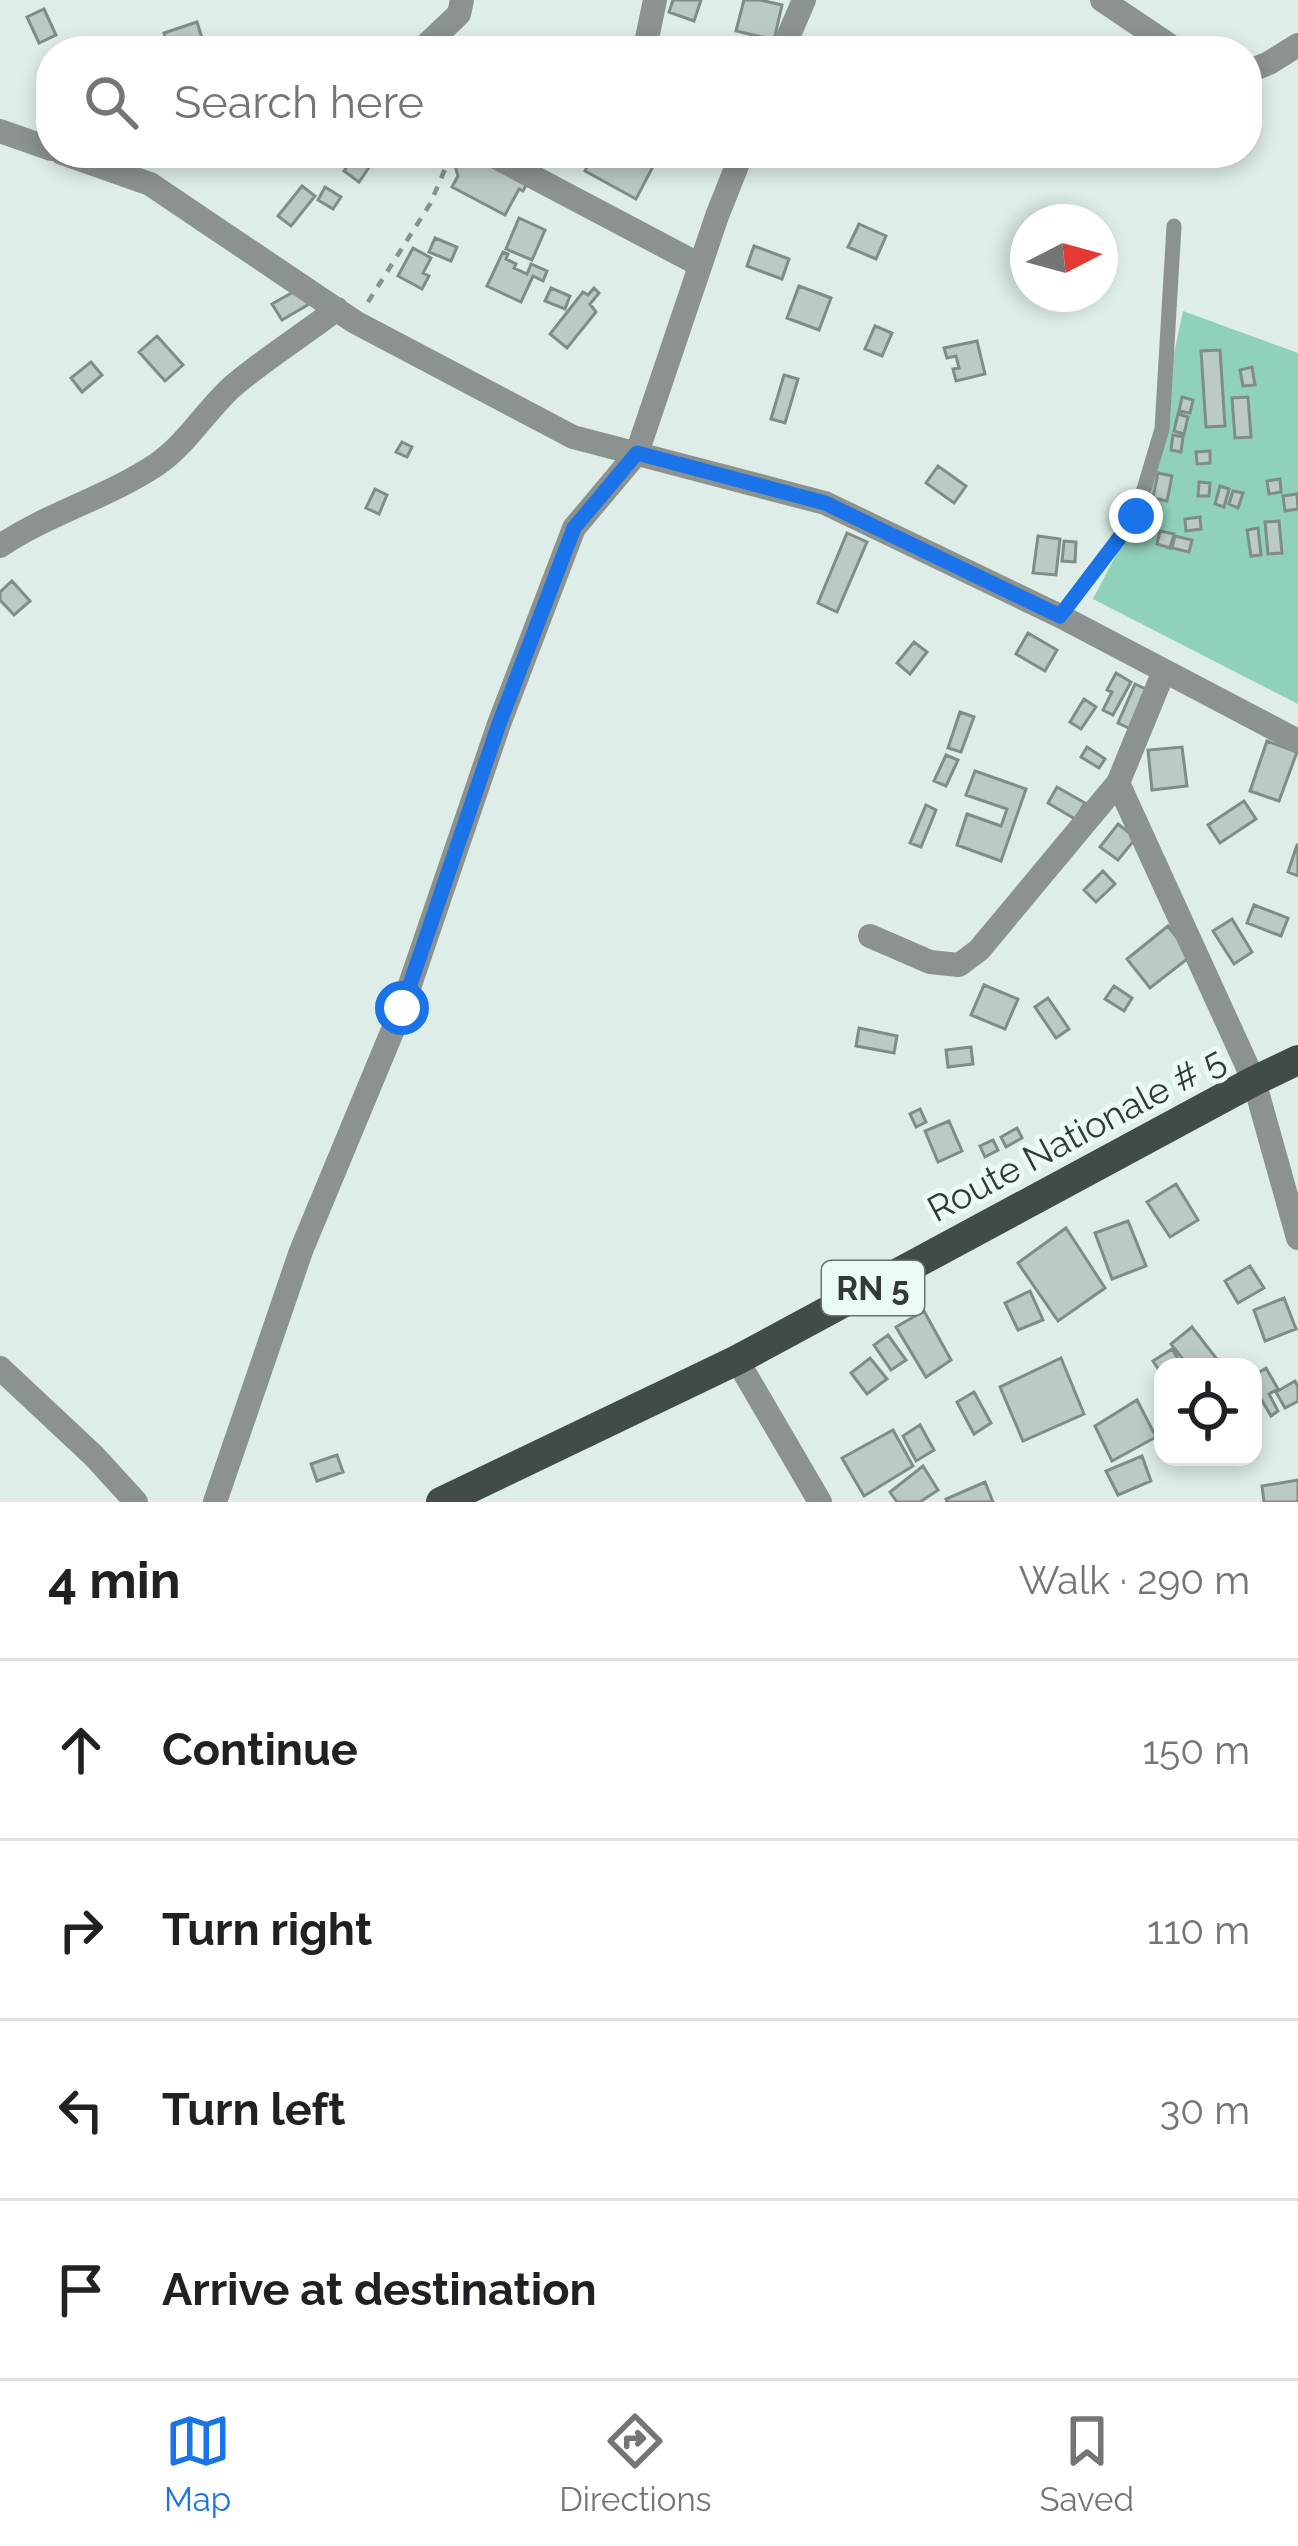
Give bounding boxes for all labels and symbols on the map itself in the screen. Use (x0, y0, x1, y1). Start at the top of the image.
north arrow (1010, 204, 1118, 312)
route end (1109, 489, 1163, 543)
route start (375, 981, 429, 1035)
street label: Route Nationale # 5 (920, 1038, 1232, 1230)
road number: RN 5 (822, 1261, 924, 1315)

